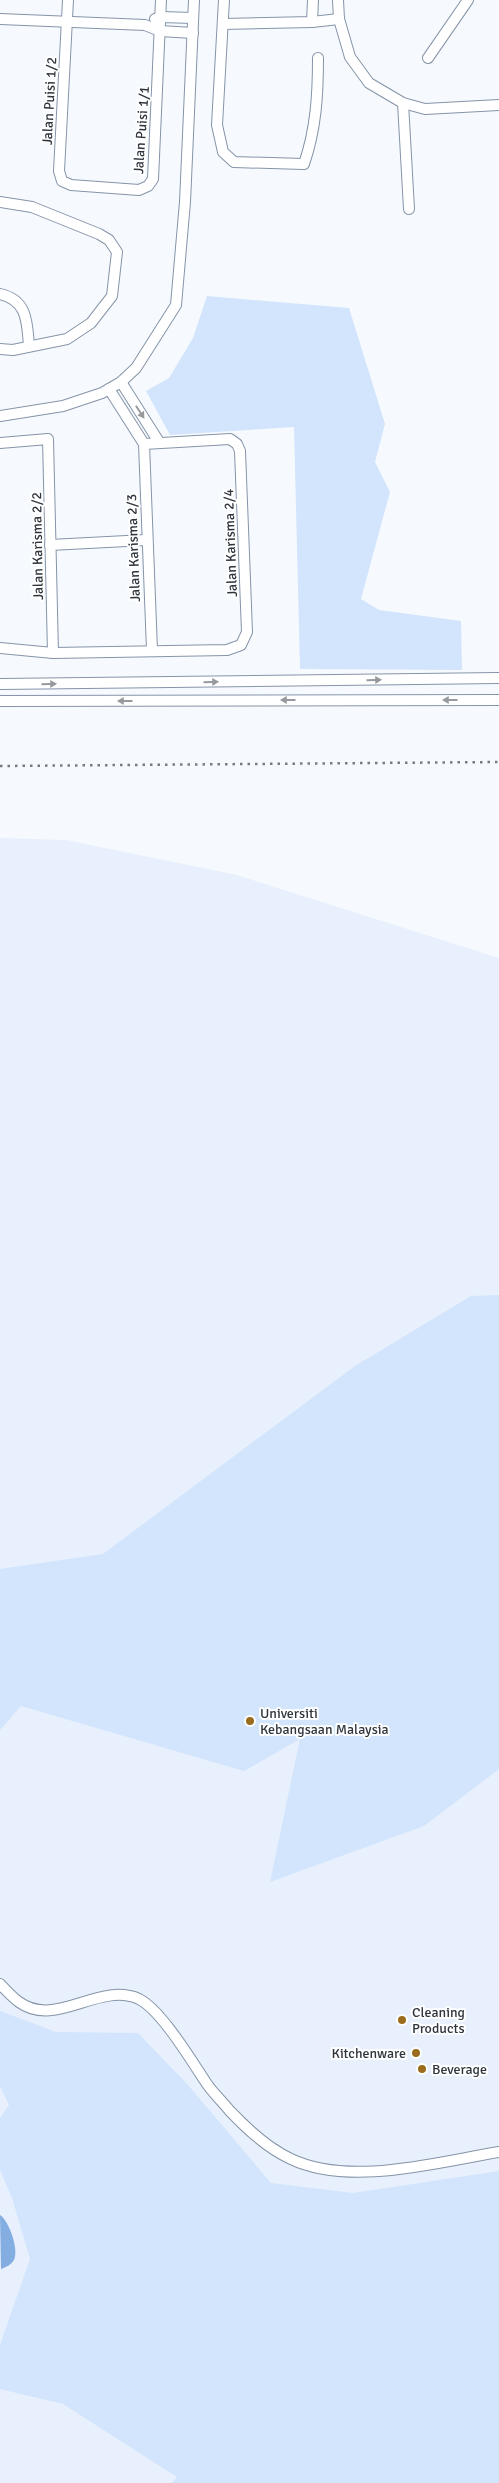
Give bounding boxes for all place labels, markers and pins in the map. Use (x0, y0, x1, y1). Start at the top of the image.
place label: Universiti Kebangsaan Malaysia (260, 1705, 389, 1738)
marker: Universiti Kebangsaan Malaysia (244, 1715, 256, 1727)
place label: Cleaning Products (412, 2004, 465, 2037)
marker: Cleaning Products (396, 2014, 408, 2026)
place label: Kitchenware (332, 2045, 406, 2062)
marker: Kitchenware (410, 2047, 422, 2059)
place label: Beverage (432, 2061, 487, 2078)
marker: Beverage (416, 2063, 428, 2075)

